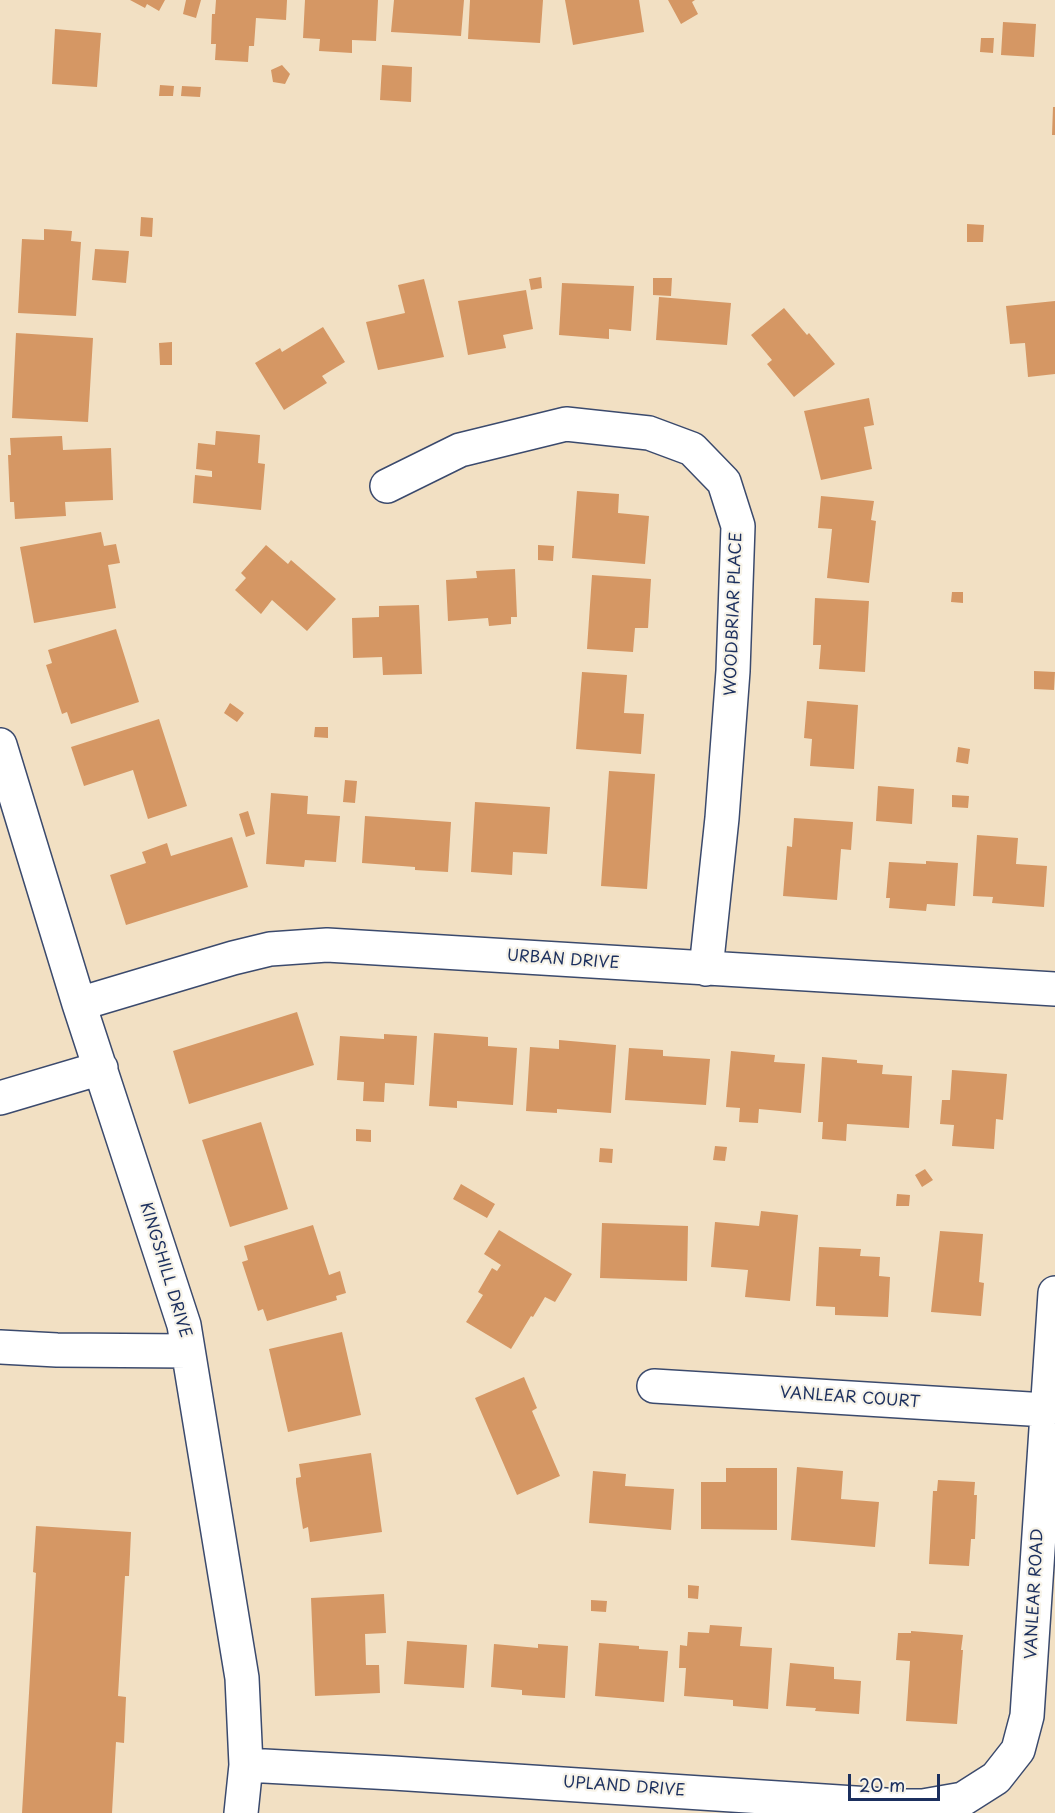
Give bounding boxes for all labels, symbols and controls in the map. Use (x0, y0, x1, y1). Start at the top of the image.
street label: WOODBRIAR PLACE (722, 532, 746, 696)
street label: URBAN DRIVE (506, 946, 620, 974)
street label: KINGSHILL DRIVE (135, 1200, 195, 1340)
street label: VANLEAR COURT (779, 1384, 921, 1412)
street label: VANLEAR ROAD (1022, 1528, 1048, 1660)
scale bar (851, 1762, 942, 1800)
text: 20 m (859, 1771, 905, 1798)
street label: UPLAND DRIVE (562, 1773, 686, 1801)

